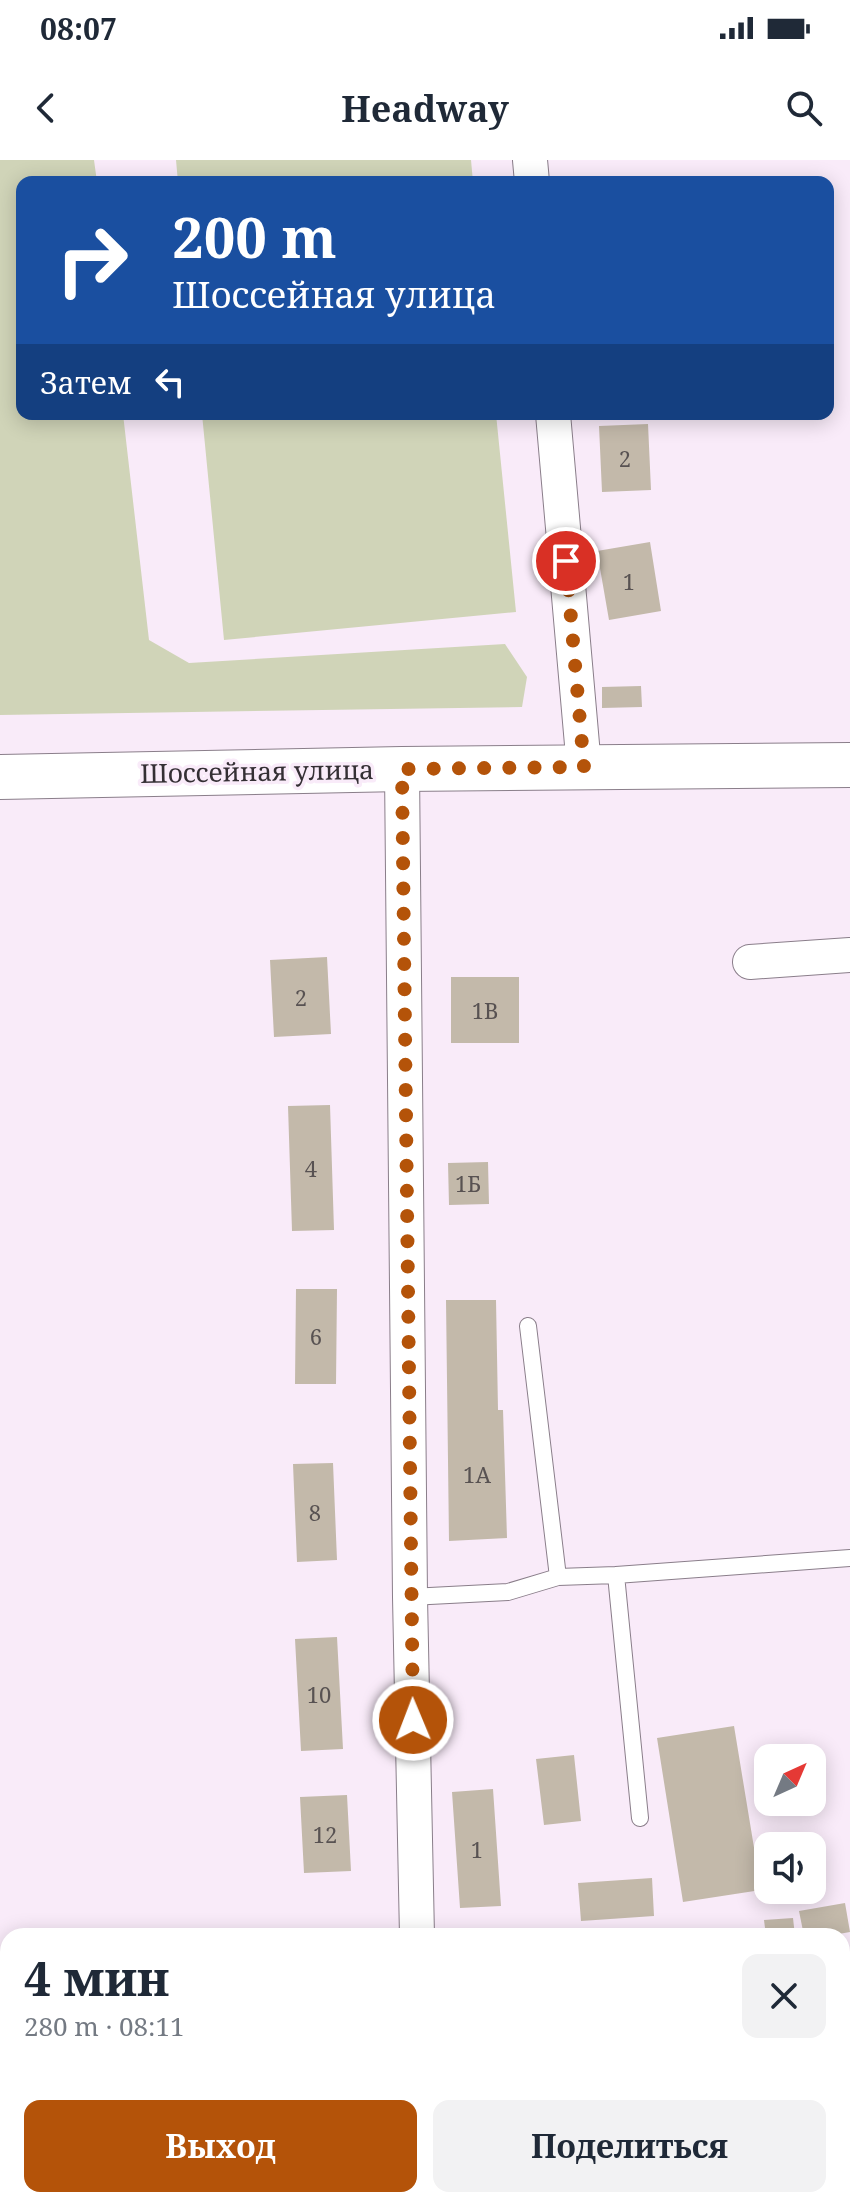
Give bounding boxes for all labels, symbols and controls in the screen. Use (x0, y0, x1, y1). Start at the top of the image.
text: 08:07 (40, 8, 117, 49)
text: Headway (341, 84, 509, 133)
icon: back (24, 86, 68, 130)
icon: search (782, 86, 826, 130)
text: 200 m (172, 198, 337, 274)
icon: right (40, 208, 144, 312)
text: Шоссейная улица (172, 270, 496, 319)
icon: left (148, 360, 192, 404)
text: Затем (40, 362, 132, 403)
house number: 2 (619, 443, 631, 473)
pin (532, 527, 600, 595)
icon: arrive (544, 539, 588, 583)
house number: 1 (623, 566, 635, 596)
street label: Шоссейная улица (140, 751, 374, 791)
house number: 2 (295, 982, 307, 1012)
house number: 1В (472, 995, 498, 1025)
house number: 4 (305, 1153, 317, 1183)
house number: 1Б (455, 1168, 481, 1198)
house number: 6 (310, 1321, 322, 1351)
house number: 1А (463, 1459, 491, 1489)
house number: 8 (309, 1497, 321, 1527)
position arrow (371, 1678, 455, 1762)
house number: 10 (307, 1679, 331, 1709)
north arrow (754, 1744, 826, 1816)
map controls (754, 1744, 826, 1904)
house number: 12 (313, 1819, 337, 1849)
button: sound (754, 1832, 826, 1904)
house number: 1 (471, 1834, 483, 1864)
text: 4 мин (24, 1945, 169, 2010)
button: close (742, 1954, 826, 2038)
text: 280 m · 08:11 (24, 2008, 185, 2044)
button: Выход (24, 2100, 417, 2192)
button: Поделиться (433, 2100, 826, 2192)

